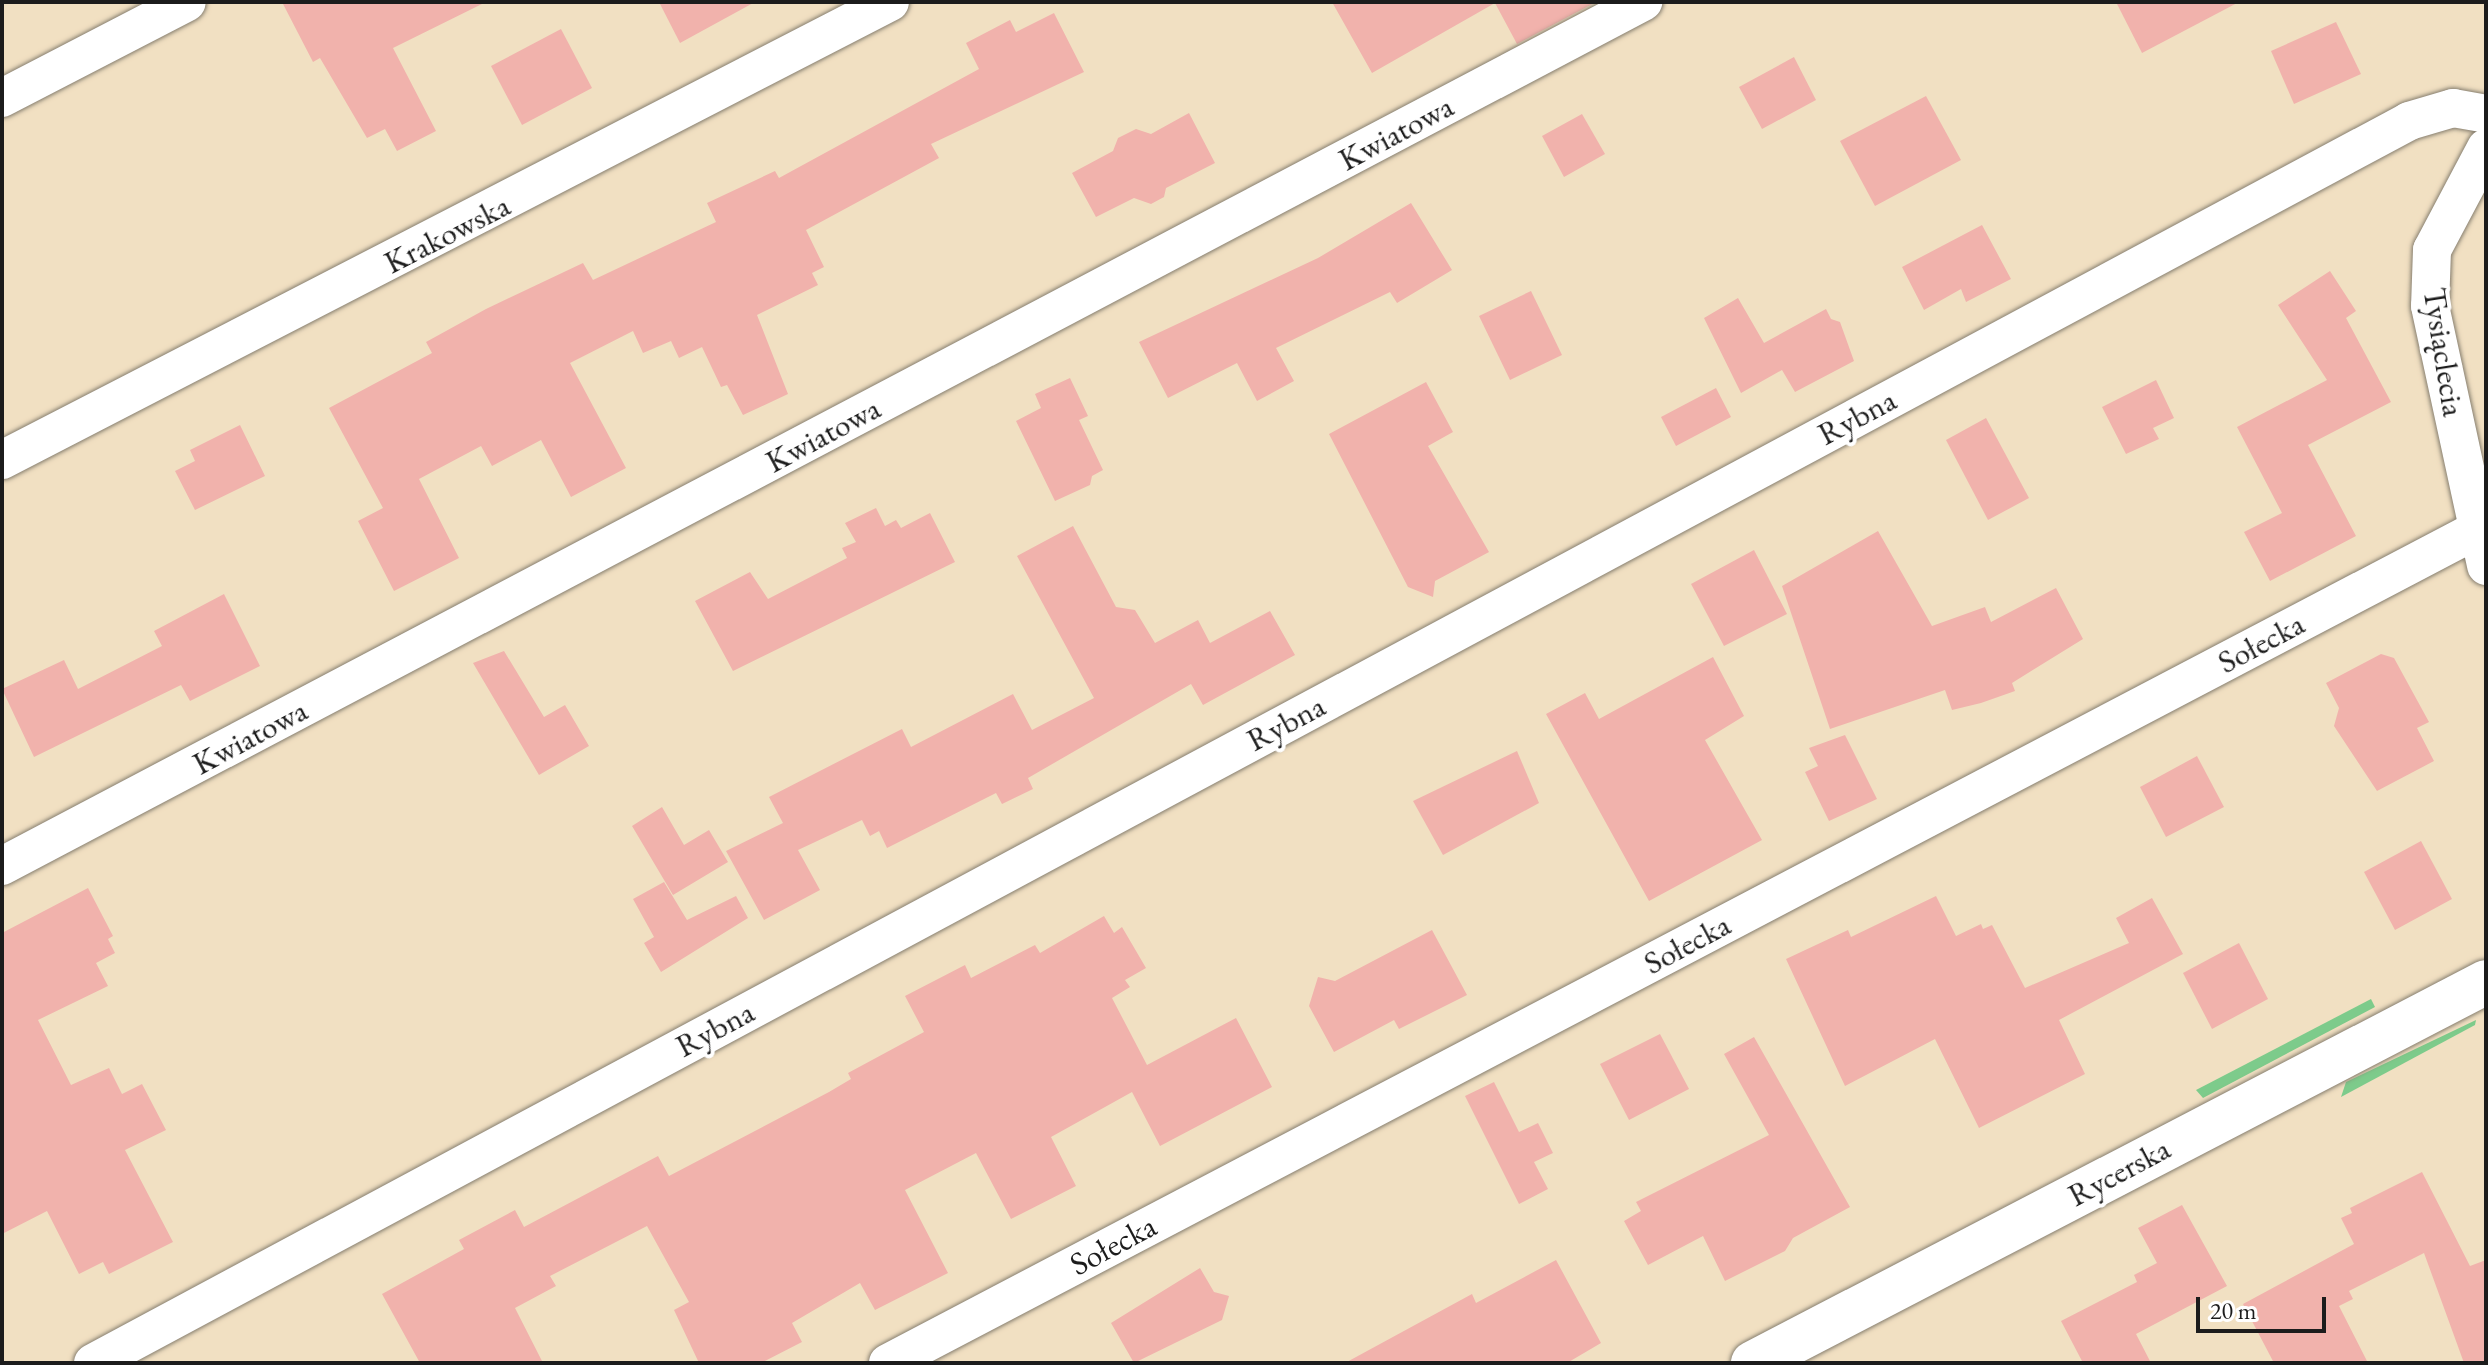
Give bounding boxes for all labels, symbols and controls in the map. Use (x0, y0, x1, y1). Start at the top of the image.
street label: Kwiatowa (1332, 87, 1460, 179)
street label: Krakowska (378, 186, 516, 282)
street label: Tysiąclecia (2415, 285, 2473, 419)
street label: Rybna (1811, 381, 1903, 453)
street label: Kwiatowa (759, 389, 887, 481)
street label: Sołecka (2211, 604, 2311, 682)
street label: Rybna (1240, 687, 1332, 759)
street label: Kwiatowa (186, 691, 314, 783)
street label: Sołecka (1637, 905, 1737, 983)
street label: Rybna (669, 993, 761, 1065)
street label: Rycerska (2062, 1129, 2176, 1215)
street label: Sołecka (1063, 1206, 1163, 1284)
scale bar (2200, 1281, 2330, 1331)
text: 20 m (2210, 1295, 2257, 1326)

